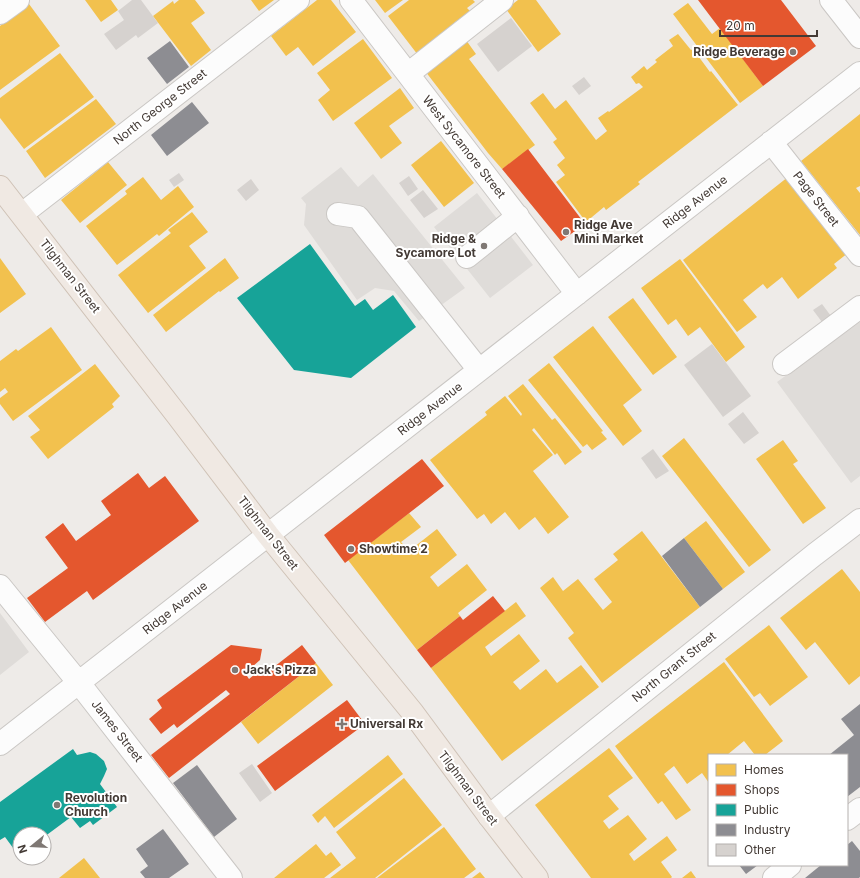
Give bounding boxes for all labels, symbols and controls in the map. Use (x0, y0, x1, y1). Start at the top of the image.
scale bar (720, 12, 817, 38)
text: 20 m (726, 18, 755, 33)
place label: Ridge Beverage (693, 44, 785, 59)
marker: Ridge Beverage (788, 47, 798, 57)
street label: North George Street (110, 65, 209, 148)
street label: West Sycamore Street (420, 92, 509, 201)
street label: Page Street (790, 168, 843, 229)
street label: Ridge Avenue (659, 172, 730, 231)
place label: Ridge Ave Mini Market (574, 217, 644, 246)
marker: Ridge Ave Mini Market (561, 227, 571, 237)
place label: Ridge & Sycamore Lot (396, 231, 477, 260)
street label: Tilghman Street (37, 236, 104, 316)
marker: Ridge & Sycamore Lot (479, 241, 489, 251)
street label: Ridge Avenue (394, 379, 465, 438)
street label: Tilghman Street (235, 493, 302, 573)
place label: Showtime 2 (359, 541, 428, 556)
marker: Showtime 2 (346, 544, 356, 554)
street label: Ridge Avenue (139, 578, 210, 637)
street label: North Grant Street (629, 628, 719, 705)
place label: Jack's Pizza (243, 662, 316, 677)
marker: Jack's Pizza (230, 665, 240, 675)
street label: James Street (88, 697, 146, 765)
place label: Universal Rx (350, 716, 423, 731)
marker: Universal Rx (337, 719, 347, 729)
street label: Tilghman Street (435, 747, 501, 828)
legend (708, 754, 848, 866)
text: Homes (744, 762, 784, 777)
text: Shops (744, 782, 780, 797)
place label: Revolution Church (65, 790, 127, 819)
marker: Revolution Church (52, 800, 62, 810)
text: Public (744, 802, 779, 817)
text: Industry (744, 822, 791, 837)
north arrow (12, 826, 52, 866)
text: Other (744, 842, 776, 857)
text: N (15, 843, 30, 855)

